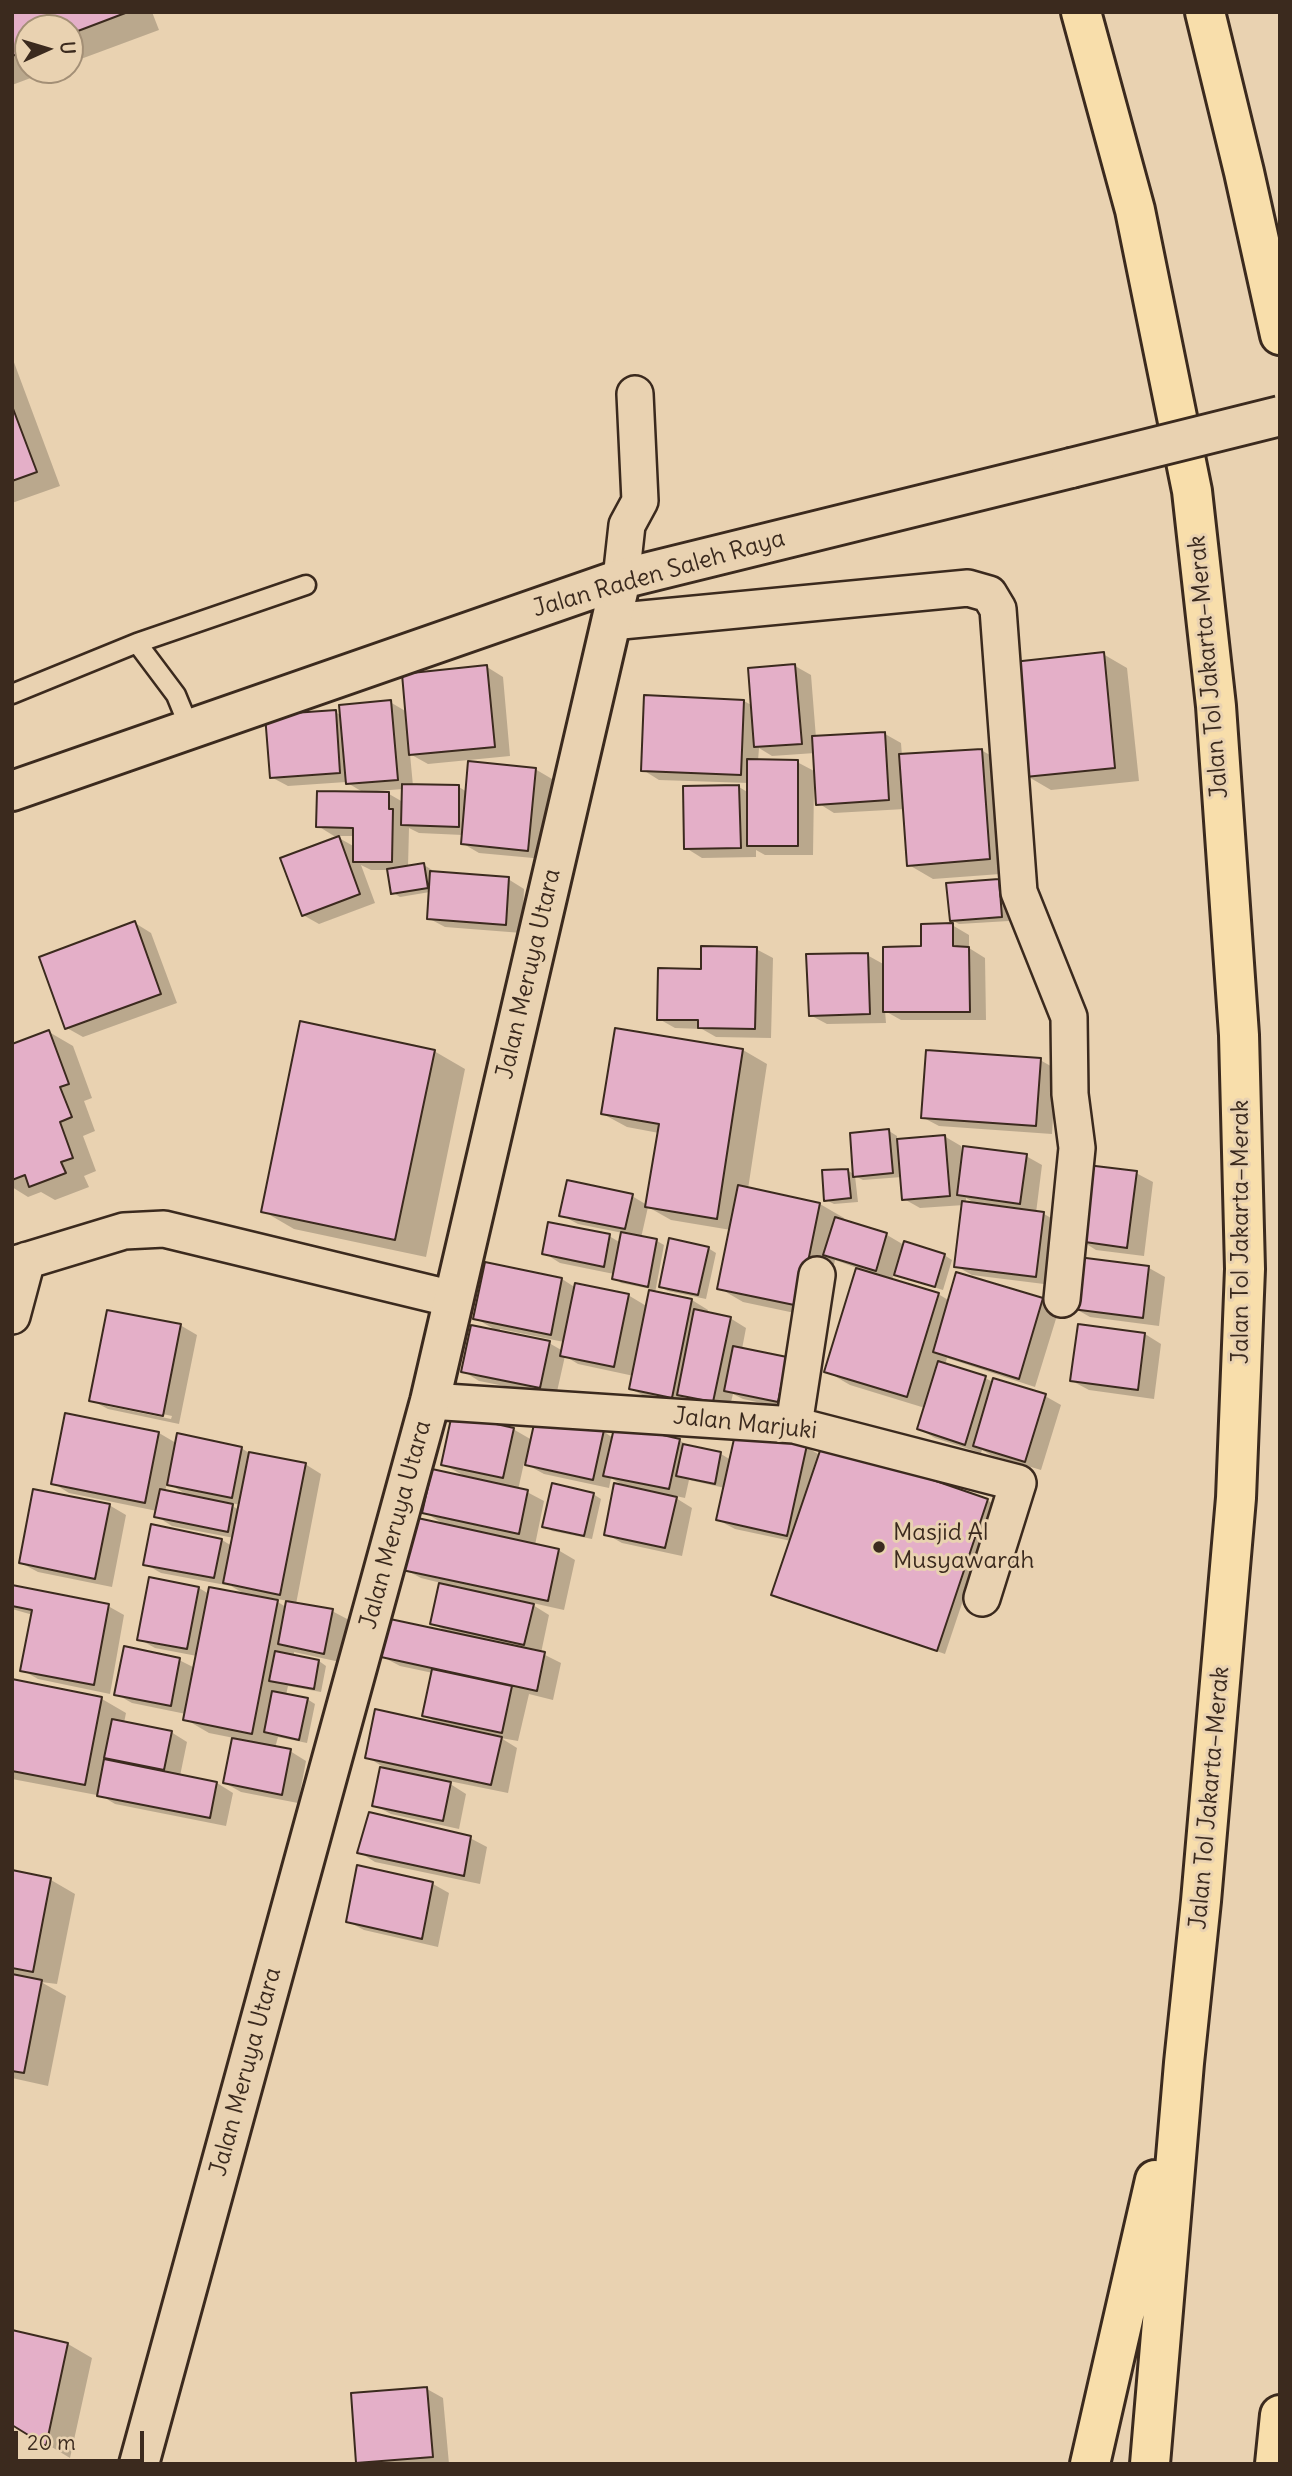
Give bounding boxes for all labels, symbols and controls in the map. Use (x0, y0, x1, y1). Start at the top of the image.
north arrow (14, 14, 84, 84)
text: U (56, 40, 80, 55)
street label: Jalan Raden Saleh Raya (530, 524, 788, 624)
street label: Jalan Tol Jakarta–Merak (1183, 534, 1235, 800)
street label: Jalan Meruya Utara (491, 866, 567, 1082)
street label: Jalan Tol Jakarta–Merak (1227, 1100, 1255, 1364)
street label: Jalan Marjuki (672, 1402, 818, 1446)
street label: Jalan Meruya Utara (354, 1417, 438, 1633)
place label: Masjid Al Musyawarah (893, 1519, 1034, 1575)
marker: Masjid Al Musyawarah (871, 1539, 887, 1555)
street label: Jalan Tol Jakarta–Merak (1184, 1665, 1236, 1931)
street label: Jalan Meruya Utara (204, 1964, 288, 2180)
scale bar (18, 2416, 147, 2460)
text: 20 m (27, 2429, 76, 2456)

